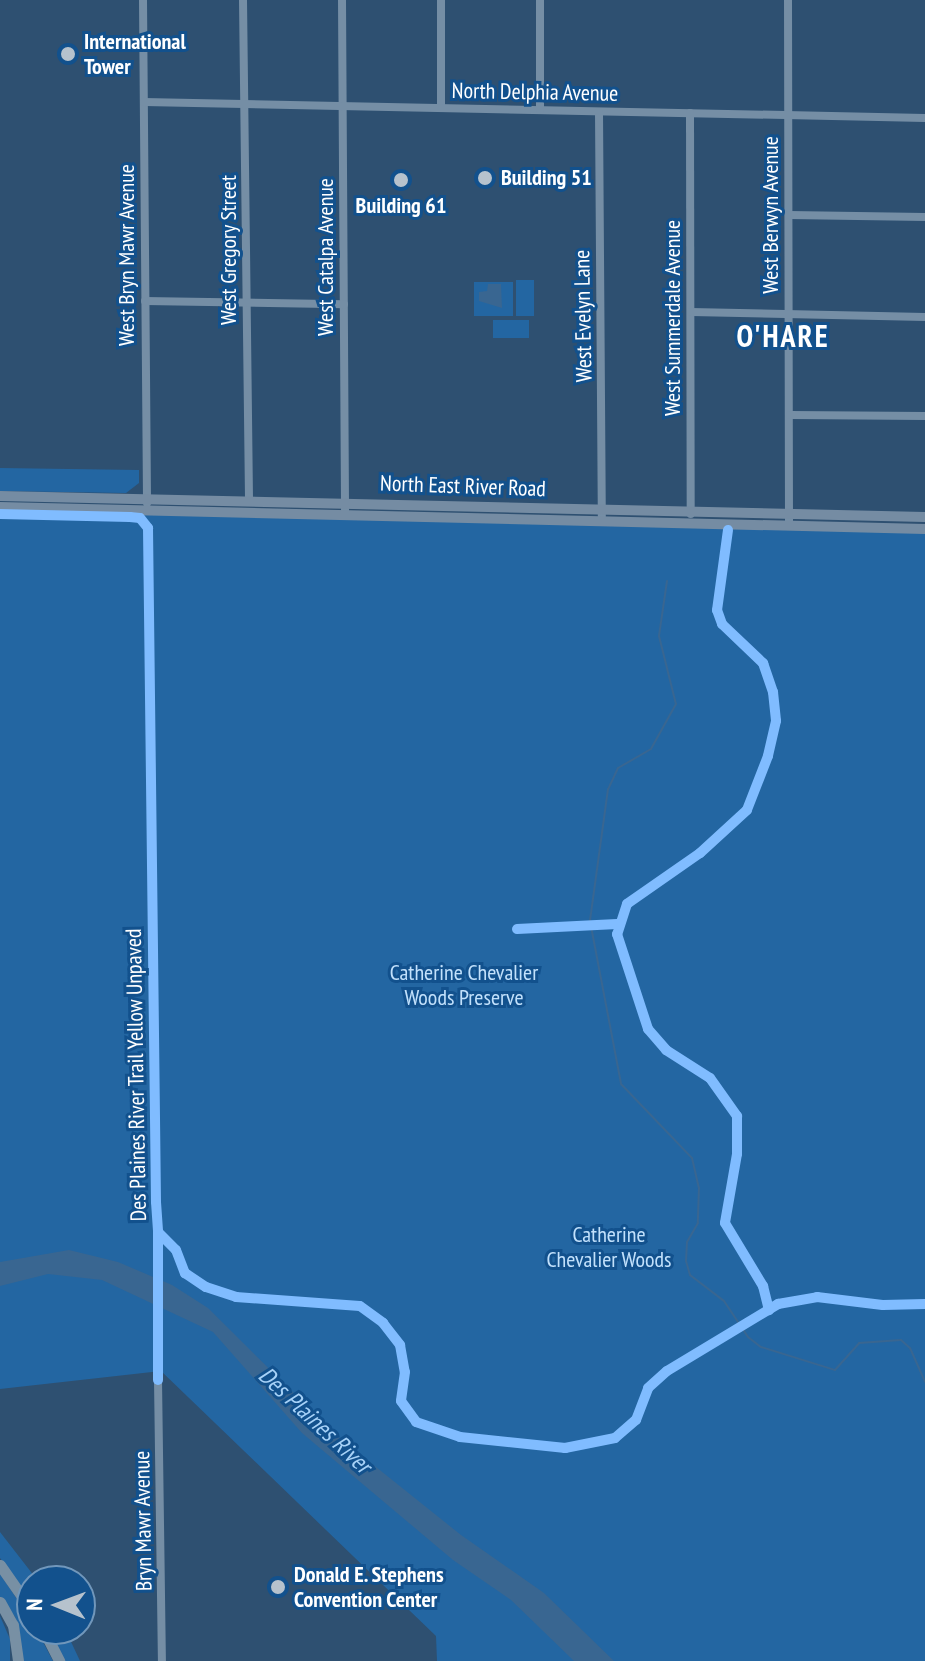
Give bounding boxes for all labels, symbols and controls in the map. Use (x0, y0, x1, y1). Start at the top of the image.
place label: International Tower (84, 28, 186, 80)
marker: International Tower (59, 45, 77, 63)
street label: North Delphia Avenue (451, 77, 619, 107)
street label: West Berwyn Avenue (758, 136, 784, 294)
street label: West Bryn Mawr Avenue (114, 164, 140, 346)
place label: Building 51 (501, 165, 592, 191)
marker: Building 51 (476, 169, 494, 187)
marker: Building 61 (392, 171, 410, 189)
street label: West Gregory Street (216, 175, 242, 325)
street label: West Catalpa Avenue (313, 178, 339, 336)
place label: Building 61 (356, 193, 446, 219)
street label: West Summerdale Avenue (660, 220, 686, 416)
street label: West Evelyn Lane (569, 250, 597, 382)
district label: O'HARE (736, 318, 830, 354)
street label: North East River Road (380, 470, 546, 502)
street label: Des Plaines River Trail Yellow Unpaved (120, 928, 152, 1222)
park label: Catherine Chevalier Woods Preserve (390, 959, 538, 1010)
park label: Catherine Chevalier Woods (546, 1221, 672, 1272)
water label: Des Plaines River (253, 1361, 377, 1479)
street label: Bryn Mawr Avenue (129, 1450, 157, 1592)
place label: Donald E. Stephens Convention Center (294, 1561, 445, 1612)
north arrow (16, 1565, 96, 1645)
marker: Donald E. Stephens Convention Center (269, 1578, 287, 1596)
text: N (20, 1598, 48, 1611)

